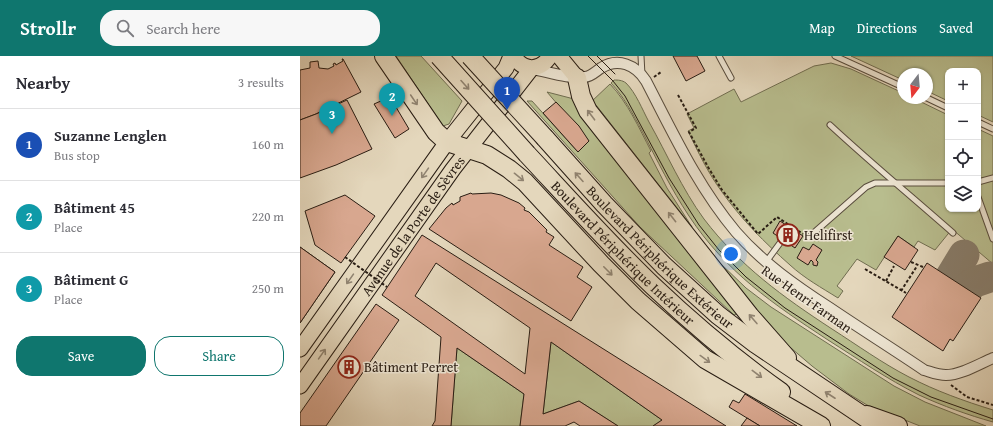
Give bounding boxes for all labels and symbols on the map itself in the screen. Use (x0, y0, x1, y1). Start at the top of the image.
north arrow (897, 68, 933, 104)
pin: 1 (494, 77, 520, 110)
one-way arrow (461, 80, 470, 90)
pin: 2 (379, 83, 405, 116)
one-way arrow (410, 94, 418, 105)
pin: 3 (319, 101, 345, 134)
one-way arrow (587, 110, 595, 121)
street label: Avenue de la Porte de Sèvres (357, 152, 470, 300)
one-way arrow (421, 168, 429, 179)
one-way arrow (514, 172, 524, 181)
one-way arrow (575, 172, 584, 182)
street label: Boulevard Périphérique Intérieur (547, 176, 699, 330)
street label: Boulevard Périphérique Extérieur (582, 181, 738, 334)
one-way arrow (667, 211, 676, 222)
building icon: Helifirst (775, 222, 801, 248)
place label: Helifirst (804, 225, 852, 245)
your location (721, 244, 741, 264)
street label: Rue Henri Farman (758, 260, 856, 338)
one-way arrow (603, 266, 613, 276)
one-way arrow (345, 274, 354, 285)
one-way arrow (748, 313, 757, 324)
one-way arrow (318, 349, 327, 360)
building icon: Bâtiment Perret (336, 354, 362, 380)
one-way arrow (699, 354, 710, 363)
place label: Bâtiment Perret (364, 357, 458, 377)
one-way arrow (751, 370, 762, 378)
one-way arrow (824, 391, 835, 399)

